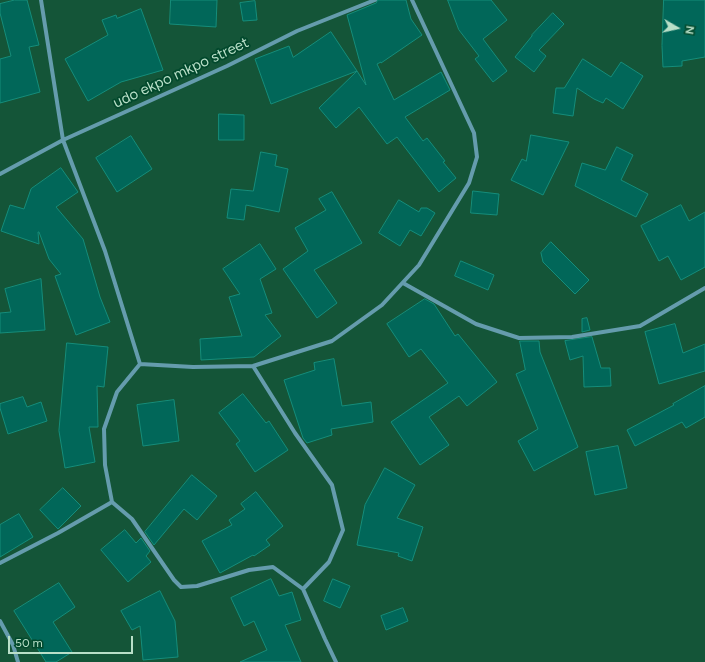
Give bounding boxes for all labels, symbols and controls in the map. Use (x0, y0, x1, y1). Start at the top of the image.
north arrow (657, 8, 697, 48)
text: N (682, 25, 696, 35)
street label: udo ekpo mkpo street (110, 34, 252, 112)
scale bar (10, 628, 135, 654)
text: 50 m (15, 636, 43, 650)

